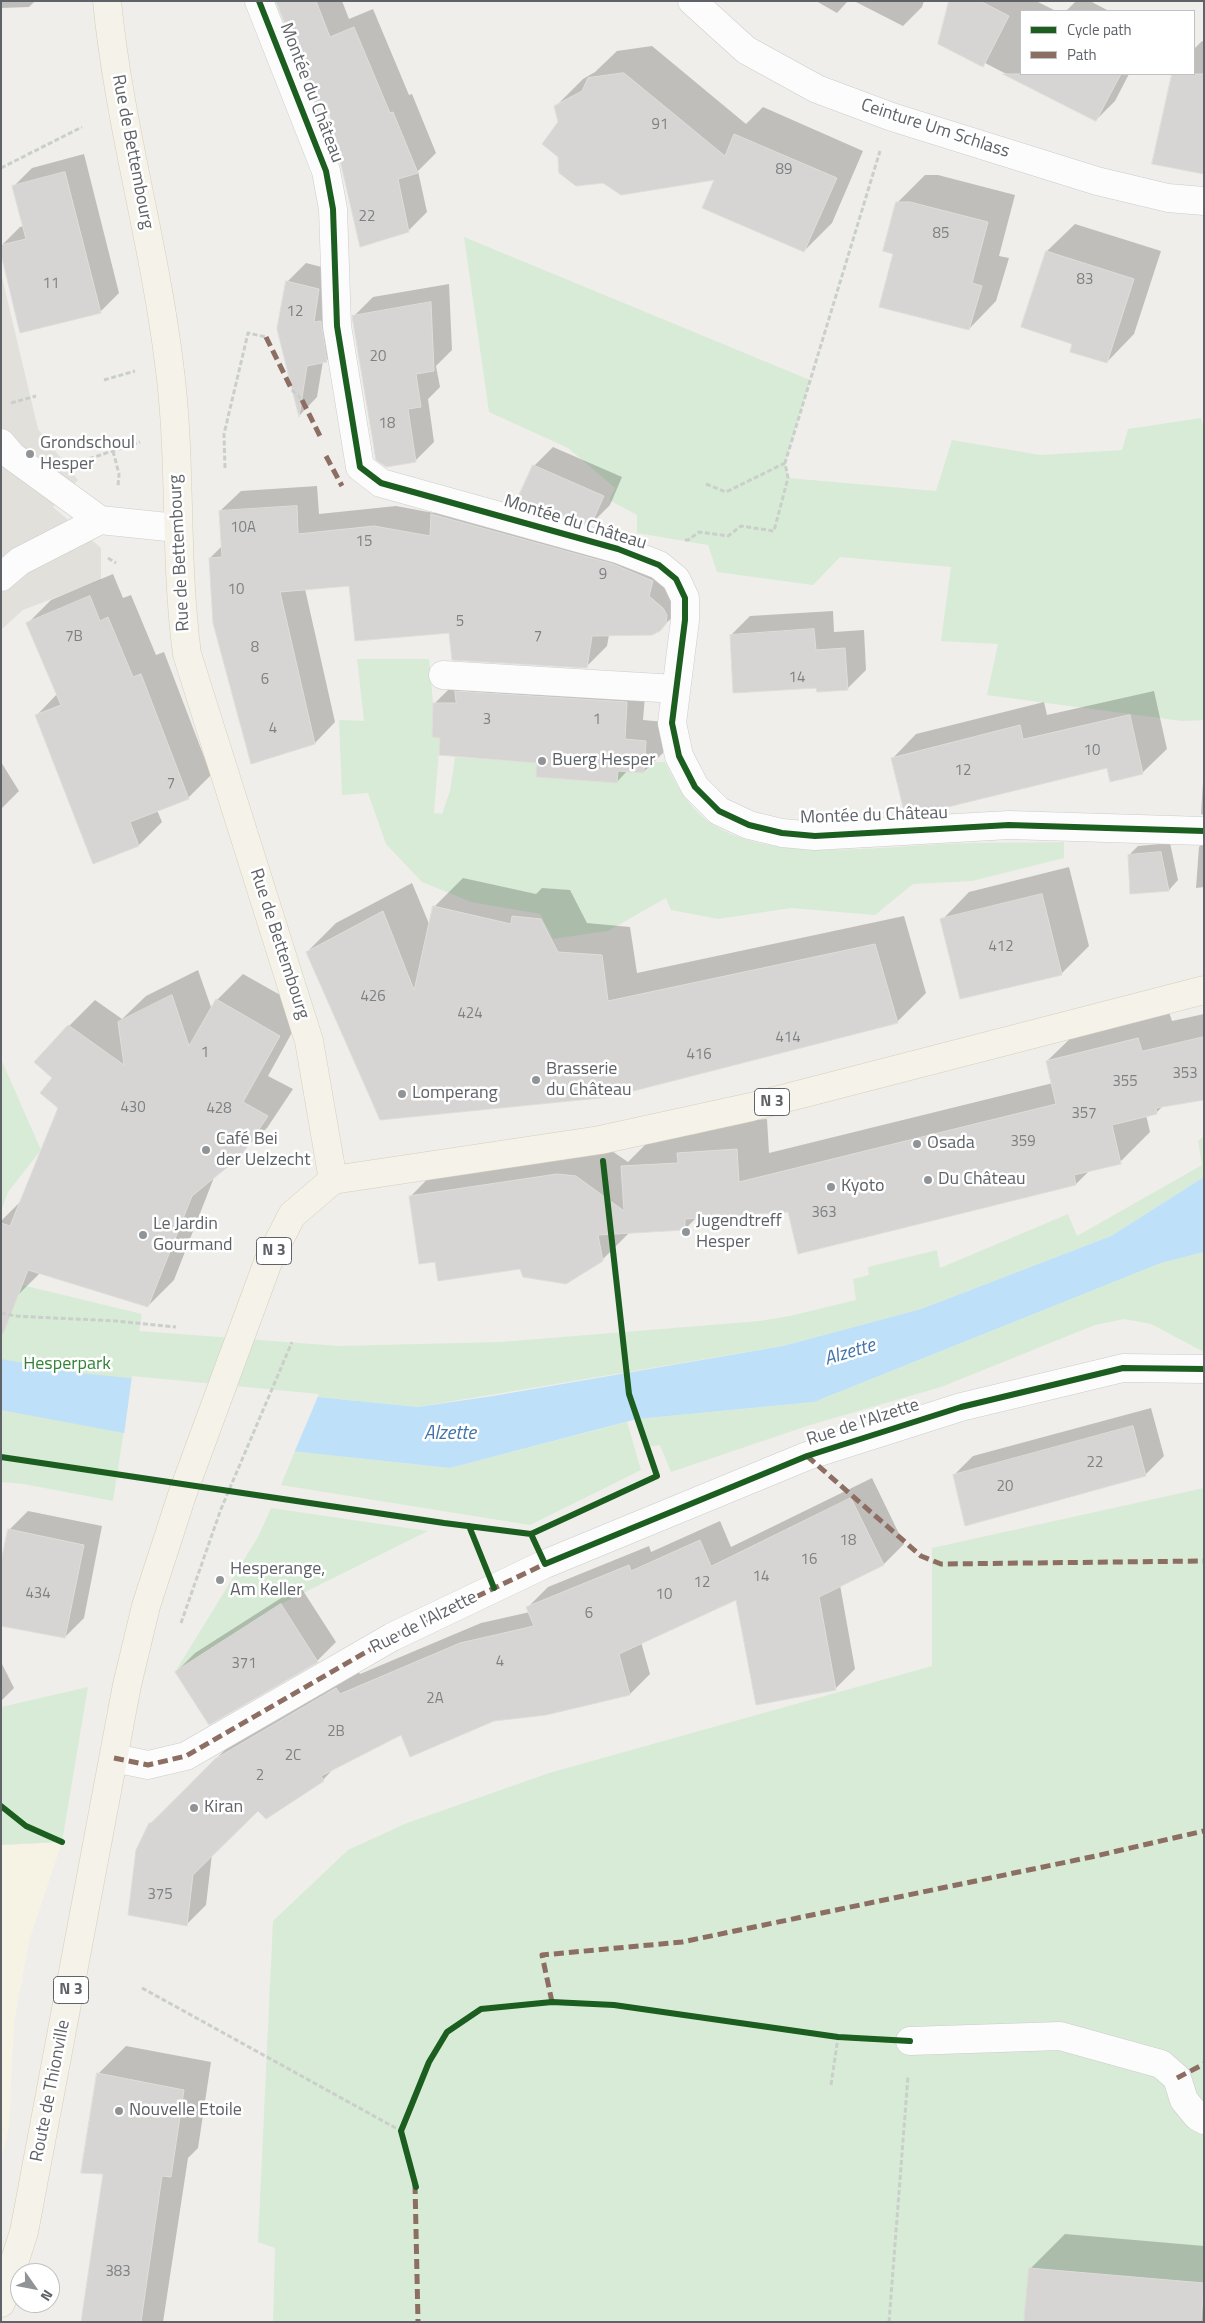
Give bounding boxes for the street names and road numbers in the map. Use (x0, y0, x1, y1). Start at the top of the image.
street label: Montée du Château (274, 20, 348, 166)
street label: Rue de Bettembourg (106, 73, 158, 231)
street label: Ceinture Um Schlass (858, 95, 1012, 163)
street label: Rue de Bettembourg (165, 474, 195, 632)
street label: Montée du Château (501, 491, 649, 555)
street label: Montée du Château (800, 803, 948, 829)
street label: Rue de Bettembourg (244, 866, 314, 1022)
road number: N 3 (754, 1088, 790, 1116)
road number: N 3 (256, 1238, 292, 1264)
street label: Rue de l'Alzette (804, 1395, 922, 1451)
street label: Rue de l'Alzette (367, 1587, 481, 1659)
road number: N 3 (54, 1976, 88, 2004)
street label: Route de Thionville (27, 2018, 75, 2164)

